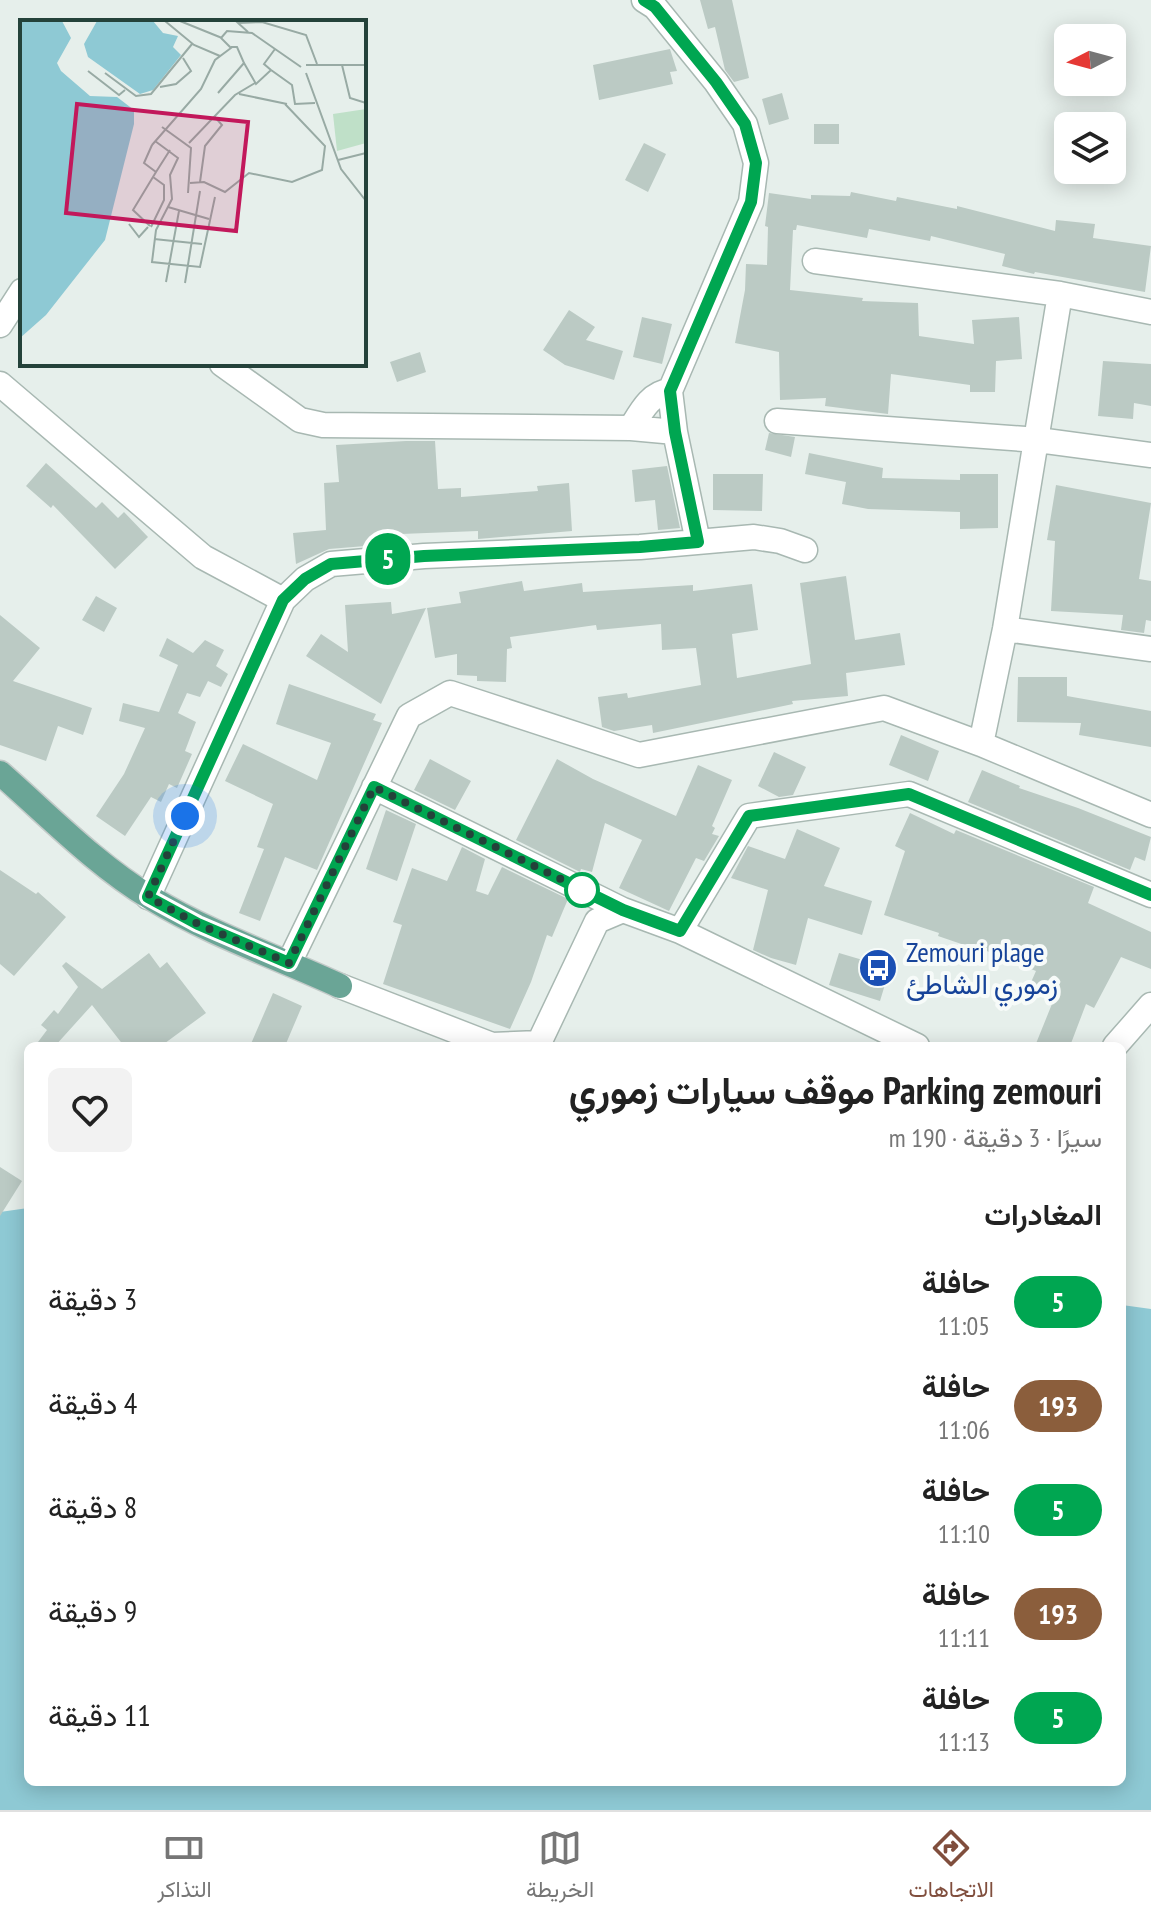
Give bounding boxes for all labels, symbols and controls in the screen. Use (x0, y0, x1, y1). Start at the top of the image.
inset map (20, 20, 366, 366)
north arrow (1054, 24, 1126, 96)
map controls (1054, 24, 1126, 184)
button: layers (1054, 112, 1126, 184)
line badge: 5 (362, 533, 414, 585)
text: 5 (381, 540, 395, 577)
your location (165, 796, 205, 836)
unlabelled marker (565, 873, 599, 907)
place label: Zemouri plage زموري الشاطئ (906, 933, 1058, 1007)
bus stop icon: Zemouri plage زموري الشاطئ (857, 947, 899, 989)
text: Parking zemouri موقف سيارات زموري (569, 1065, 1102, 1114)
button: heart (48, 1068, 132, 1152)
text: سيرًا · 3 دقيقة · 190 m (889, 1121, 1102, 1154)
text: المغادرات (984, 1194, 1102, 1233)
text: حافلة (922, 1262, 990, 1301)
text: 3 دقيقة (48, 1279, 137, 1318)
text: 5 (1051, 1283, 1065, 1320)
text: 11:05 (938, 1309, 990, 1342)
text: حافلة (922, 1366, 990, 1405)
text: 4 دقيقة (48, 1383, 137, 1422)
text: 193 (1038, 1387, 1078, 1424)
text: 11:06 (938, 1413, 990, 1446)
text: حافلة (922, 1470, 990, 1509)
text: 8 دقيقة (48, 1487, 137, 1526)
text: 5 (1051, 1491, 1065, 1528)
text: 11:10 (938, 1517, 990, 1550)
text: حافلة (922, 1574, 990, 1613)
text: 9 دقيقة (48, 1591, 137, 1630)
text: 193 (1038, 1595, 1078, 1632)
text: 11:11 (938, 1621, 990, 1654)
text: حافلة (922, 1678, 990, 1717)
text: 11 دقيقة (48, 1695, 151, 1734)
text: 5 (1051, 1699, 1065, 1736)
text: 11:13 (938, 1725, 990, 1758)
tab: التذاكر (157, 1826, 212, 1909)
tab: الخريطة (526, 1826, 594, 1909)
tab: الاتجاهات (908, 1826, 994, 1909)

